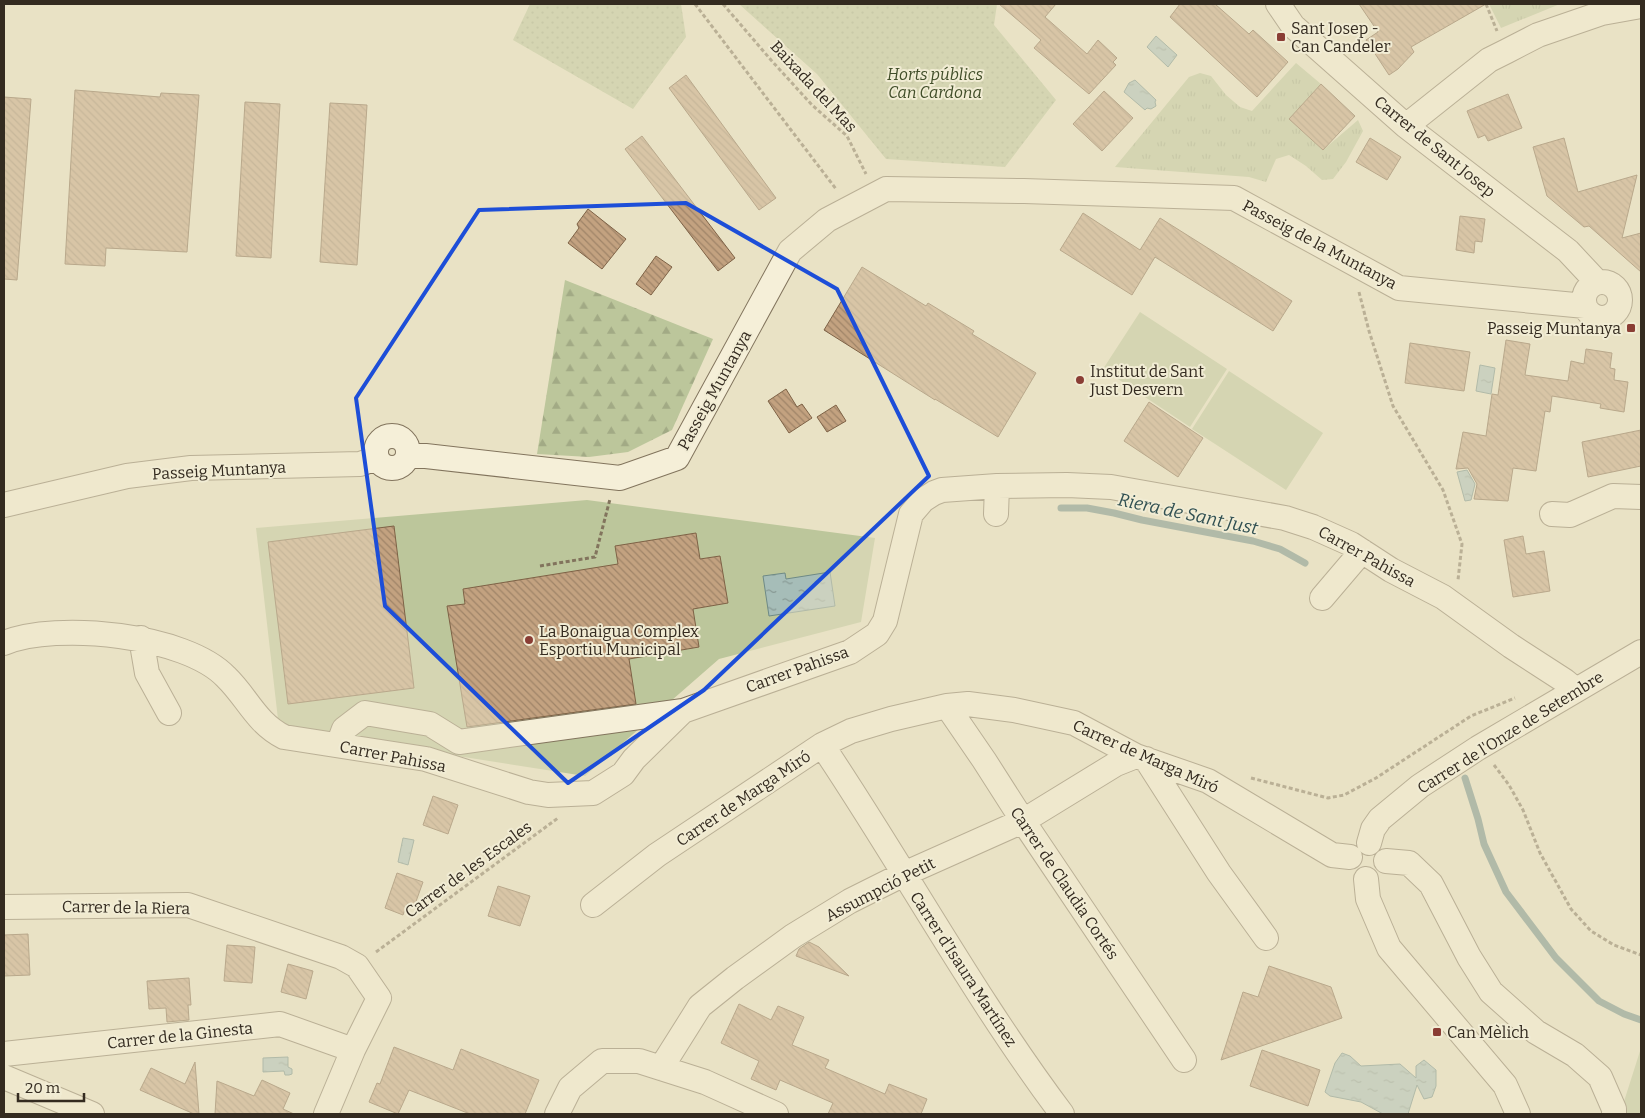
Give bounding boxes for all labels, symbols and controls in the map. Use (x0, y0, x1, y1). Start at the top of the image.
place label: Sant Josep - Can Candeler (1291, 19, 1391, 56)
marker: Sant Josep - Can Candeler (1275, 31, 1287, 43)
street label: Baixada del Mas (766, 37, 861, 136)
park label: Horts públics Can Cardona (887, 65, 983, 102)
street label: Carrer de Sant Josep (1370, 92, 1499, 201)
street label: Passeig de la Muntanya (1239, 196, 1400, 293)
place label: Passeig Muntanya (1487, 319, 1621, 338)
marker: Passeig Muntanya (1625, 322, 1637, 334)
street label: Passeig Muntanya (674, 327, 755, 453)
place label: Institut de Sant Just Desvern (1089, 362, 1204, 399)
marker: Institut de Sant Just Desvern (1074, 374, 1086, 386)
street label: Passeig Muntanya (152, 457, 287, 483)
water label: Riera de Sant Just (1116, 488, 1261, 540)
street label: Carrer Pahissa (1315, 522, 1419, 591)
place label: La Bonaigua Complex Esportiu Municipal (539, 622, 699, 659)
marker: La Bonaigua Complex Esportiu Municipal (523, 634, 535, 646)
street label: Carrer Pahissa (743, 642, 851, 697)
street label: Carrer de l'Onze de Setembre (1414, 667, 1607, 798)
street label: Carrer de Marga Miró (1070, 716, 1222, 797)
street label: Carrer Pahissa (338, 737, 448, 776)
street label: Carrer de Marga Miró (673, 746, 814, 850)
street label: Carrer de Claudia Cortés (1006, 803, 1123, 963)
street label: Carrer de les Escales (401, 817, 535, 922)
street label: Assumpció Petit (822, 854, 938, 925)
street label: Carrer d'Isaura Martínez (906, 888, 1021, 1051)
street label: Carrer de la Riera (62, 897, 191, 918)
street label: Carrer de la Ginesta (106, 1018, 254, 1053)
place label: Can Mèlich (1447, 1023, 1529, 1042)
marker: Can Mèlich (1431, 1026, 1443, 1038)
scale bar (18, 1070, 84, 1102)
text: 20 m (25, 1079, 61, 1097)

